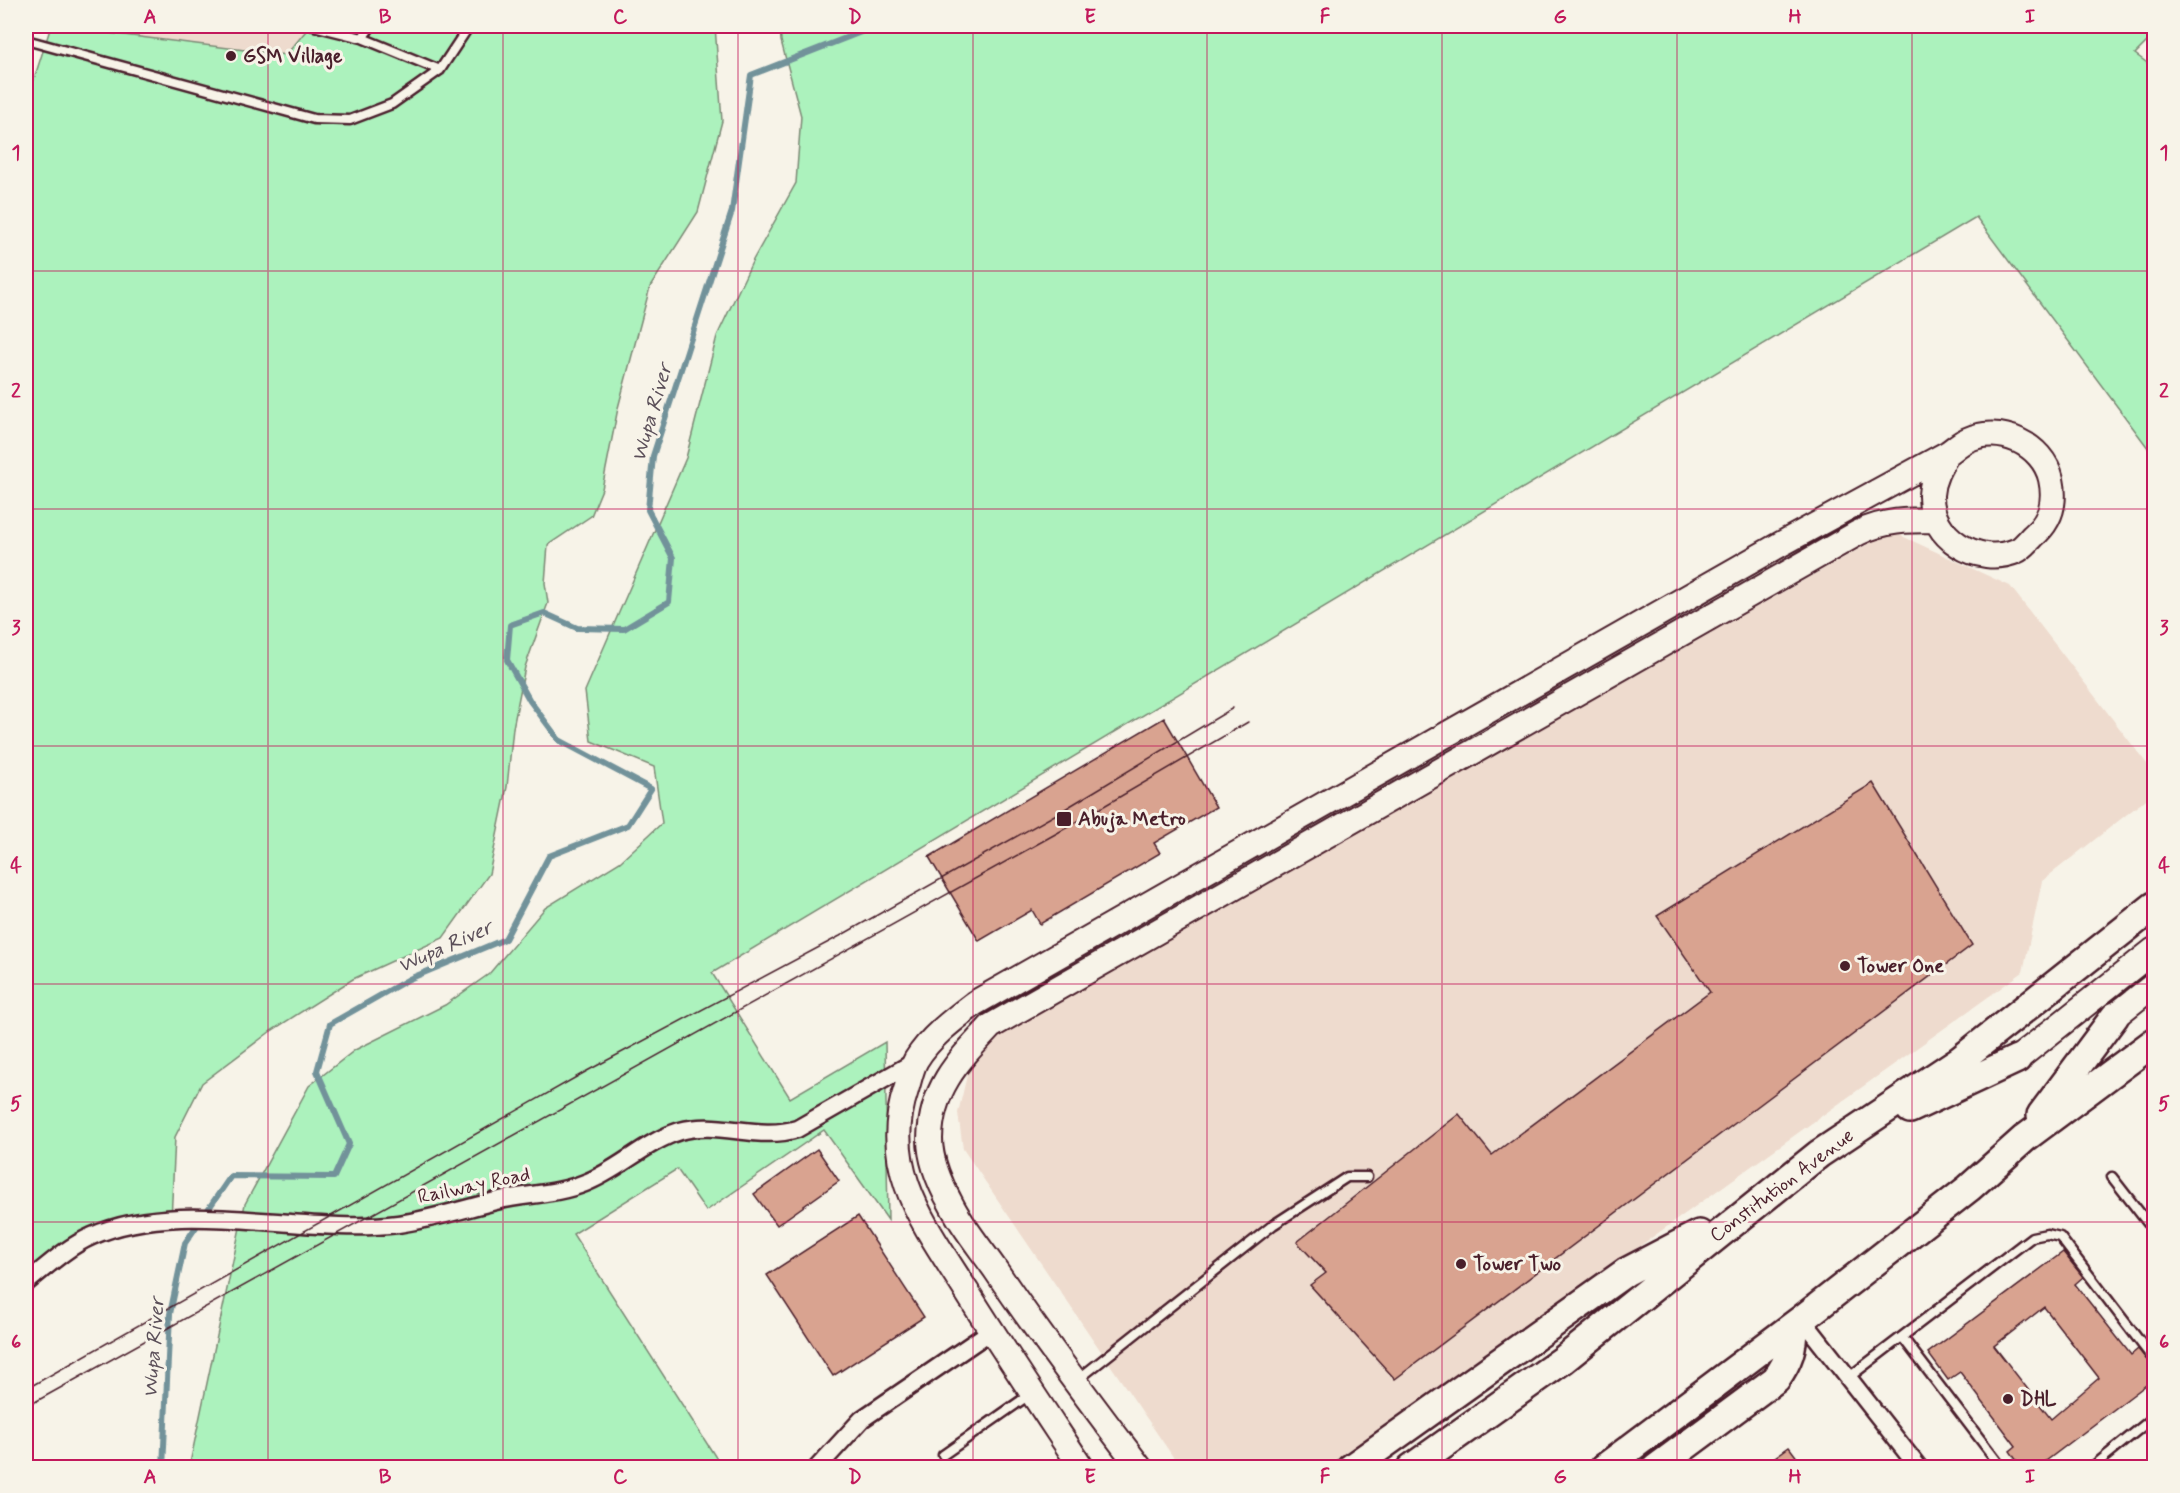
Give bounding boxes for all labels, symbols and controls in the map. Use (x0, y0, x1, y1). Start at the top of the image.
text: A (143, 4, 157, 31)
text: B (379, 4, 392, 31)
text: C (613, 4, 628, 31)
text: D (848, 4, 862, 31)
text: E (1084, 4, 1096, 31)
text: F (1320, 4, 1331, 31)
text: G (1553, 4, 1567, 31)
text: H (1788, 4, 1802, 31)
text: I (2025, 4, 2035, 31)
place label: GSM Village (243, 43, 343, 70)
marker: GSM Village (224, 49, 238, 63)
text: 1 (12, 140, 20, 167)
text: 1 (2160, 140, 2168, 167)
water label: Wupa River (625, 358, 680, 465)
text: 2 (11, 378, 21, 405)
text: 2 (2159, 378, 2169, 405)
text: 3 (11, 615, 21, 642)
text: 3 (2159, 615, 2169, 642)
place label: Abuja Metro (1078, 806, 1186, 833)
marker: Abuja Metro (1055, 810, 1073, 828)
text: 4 (10, 853, 22, 880)
text: 4 (2158, 853, 2170, 880)
water label: Wupa River (393, 912, 500, 980)
place label: Tower One (1857, 953, 1944, 980)
marker: Tower One (1838, 959, 1852, 973)
text: 5 (10, 1091, 22, 1118)
text: 5 (2158, 1091, 2170, 1118)
street label: Constitution Avenue (1704, 1123, 1860, 1249)
street label: Railway Road (415, 1161, 533, 1211)
place label: Tower Two (1473, 1251, 1562, 1278)
marker: Tower Two (1454, 1257, 1468, 1271)
water label: Wupa River (137, 1294, 172, 1399)
text: 6 (11, 1329, 21, 1356)
text: 6 (2159, 1329, 2169, 1356)
place label: DHL (2020, 1386, 2057, 1413)
marker: DHL (2001, 1392, 2015, 1406)
text: A (143, 1464, 157, 1491)
text: B (379, 1464, 392, 1491)
text: C (613, 1464, 628, 1491)
text: D (848, 1464, 862, 1491)
text: E (1084, 1464, 1096, 1491)
text: F (1320, 1464, 1331, 1491)
text: G (1553, 1464, 1567, 1491)
text: H (1788, 1464, 1802, 1491)
text: I (2025, 1464, 2035, 1491)

